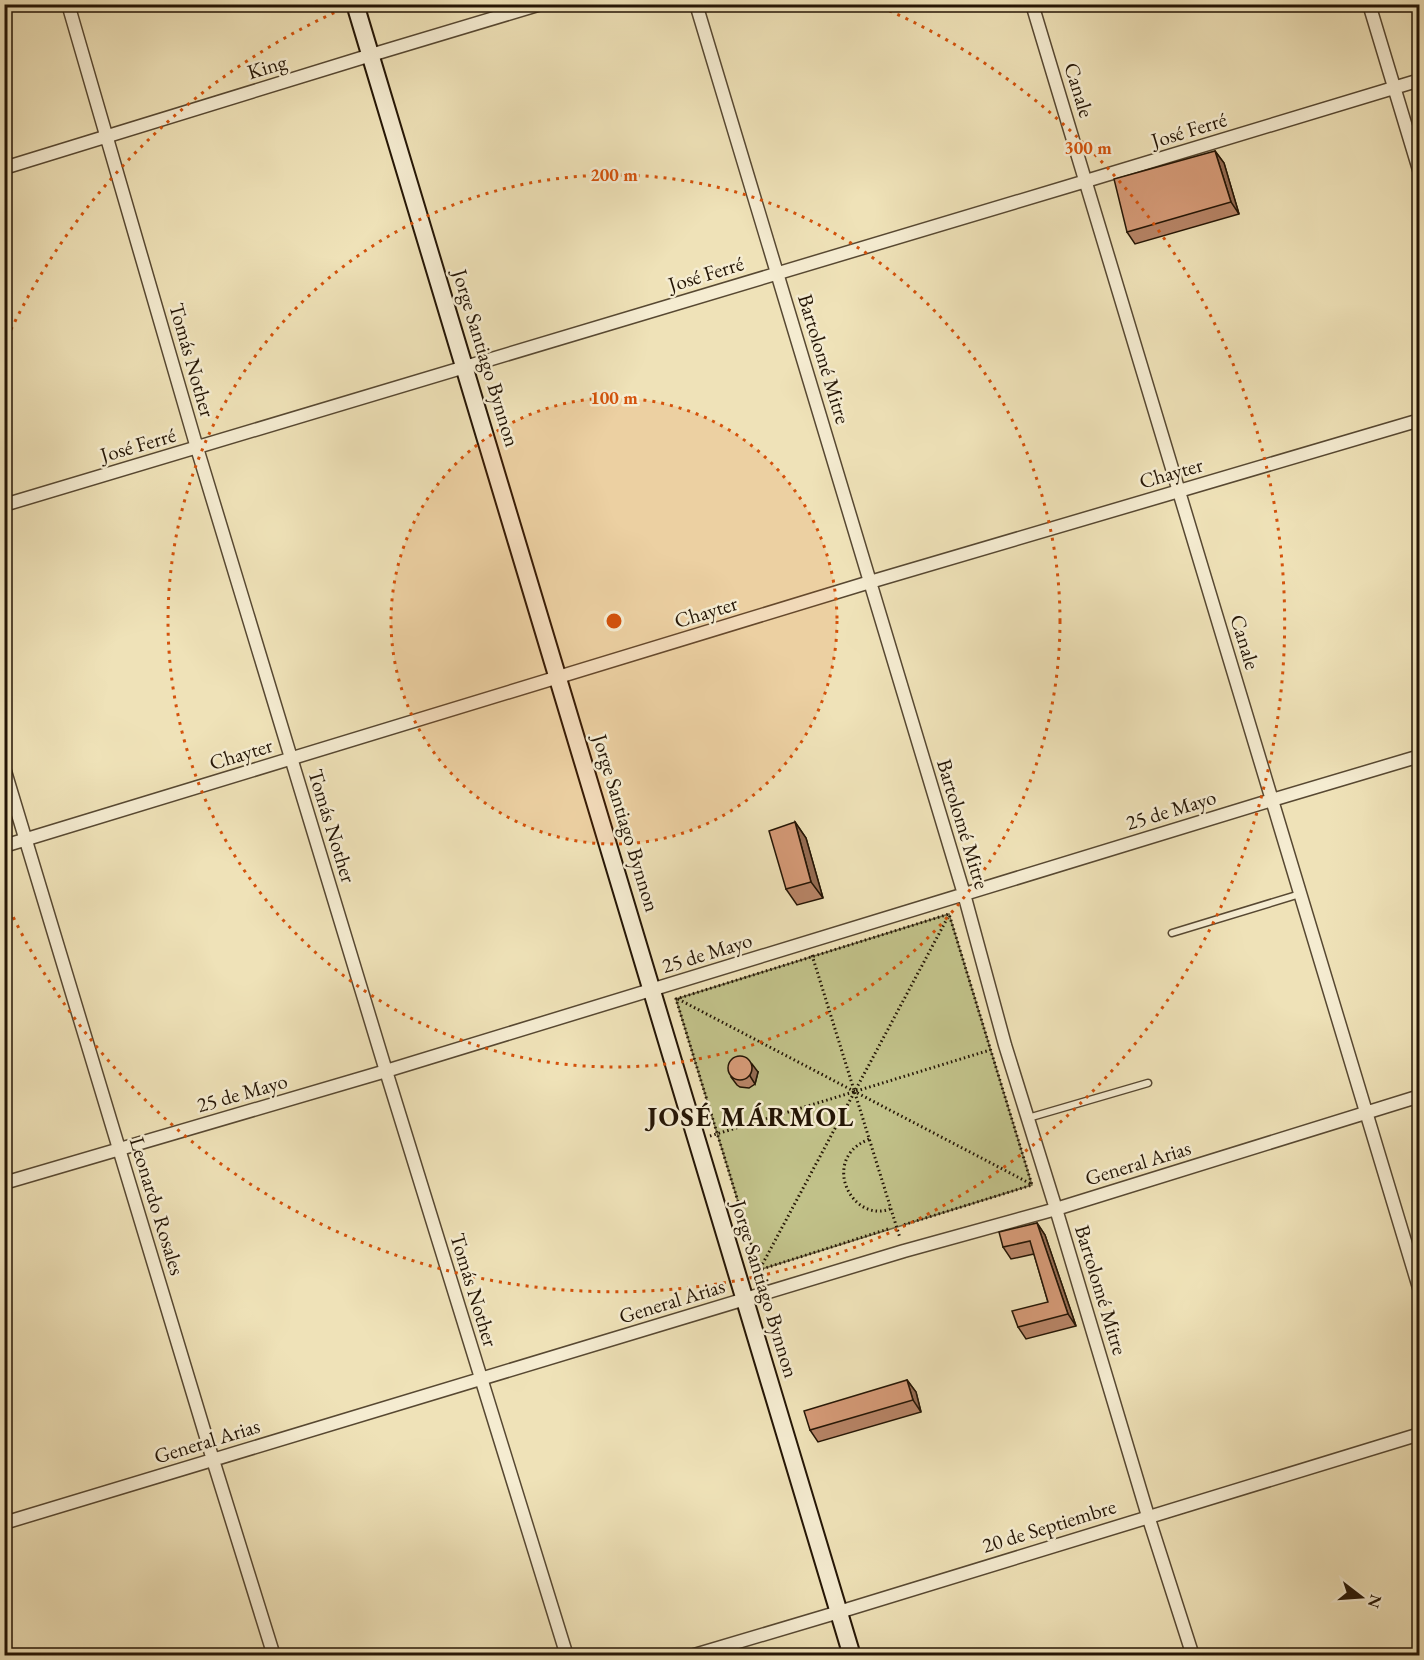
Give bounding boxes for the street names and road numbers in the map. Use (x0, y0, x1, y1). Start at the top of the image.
street label: King (244, 48, 291, 85)
street label: Canale (1058, 59, 1101, 121)
street label: José Ferré (1146, 105, 1230, 154)
street label: José Ferré (663, 249, 747, 298)
street label: Jorge Santiago Bynnon (446, 264, 526, 450)
street label: Bartolomé Mitre (792, 291, 857, 427)
street label: Tomás Nother (163, 300, 222, 420)
street label: José Ferré (95, 421, 179, 469)
street label: Chayter (1136, 451, 1206, 494)
street label: Chayter (671, 589, 741, 634)
street label: Canale (1224, 611, 1267, 673)
street label: Jorge Santiago Bynnon (586, 729, 666, 915)
street label: Chayter (206, 731, 276, 776)
street label: Bartolomé Mitre (931, 756, 996, 892)
street label: Tomás Nother (302, 766, 363, 886)
street label: 25 de Mayo (1122, 783, 1219, 836)
street label: 25 de Mayo (658, 926, 755, 979)
street label: 25 de Mayo (193, 1067, 290, 1118)
street label: Leonardo Rosales (124, 1134, 191, 1278)
street label: General Arias (1082, 1134, 1194, 1191)
street label: Jorge Santiago Bynnon (725, 1195, 805, 1381)
street label: Bartolomé Mitre (1069, 1222, 1134, 1358)
street label: Tomás Nother (444, 1230, 505, 1350)
street label: General Arias (616, 1272, 728, 1329)
street label: General Arias (151, 1412, 263, 1469)
street label: 20 de Septiembre (979, 1492, 1119, 1559)

